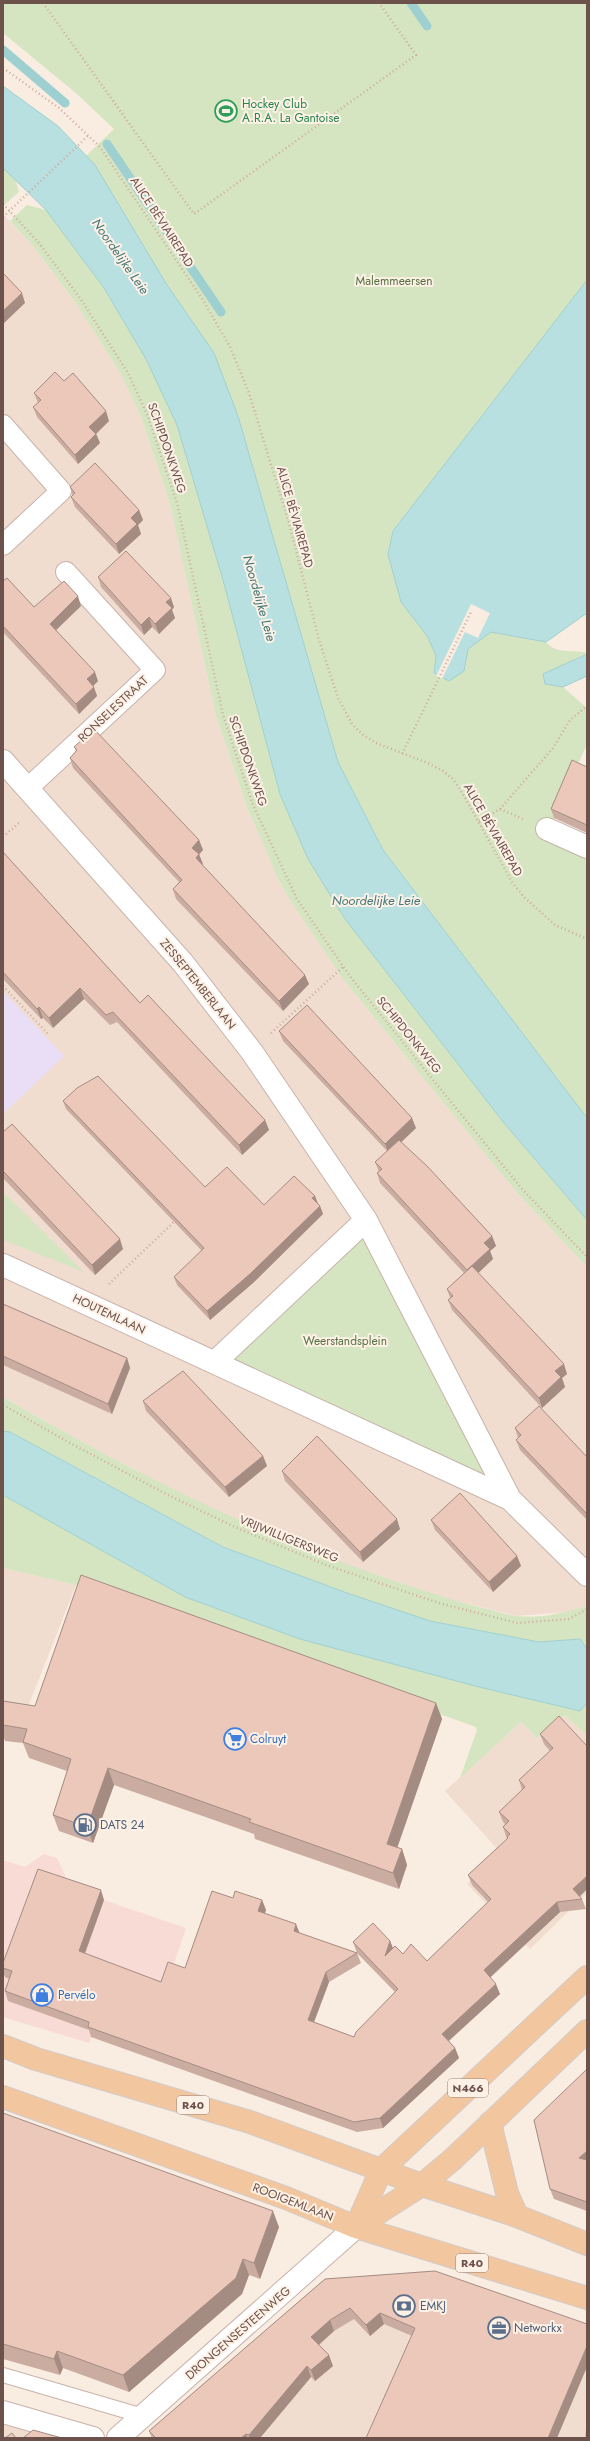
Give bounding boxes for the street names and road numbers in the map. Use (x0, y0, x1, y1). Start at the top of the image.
street label: ALICE BÉVIAIREPAD (126, 173, 198, 271)
street label: SCHIPDONKWEG (143, 400, 191, 496)
street label: ALICE BÉVIAIREPAD (272, 464, 318, 570)
street label: RONSELESTRAAT (74, 671, 153, 746)
street label: SCHIPDONKWEG (224, 713, 272, 809)
street label: ALICE BÉVIAIREPAD (459, 780, 527, 880)
street label: ZESSEPTEMBERLAAN (156, 935, 240, 1033)
street label: SCHIPDONKWEG (372, 993, 446, 1077)
street label: HOUTEMLAAN (70, 1289, 148, 1339)
street label: VRIJWILLIGERSWEG (236, 1511, 342, 1567)
road number: N466 (448, 2079, 488, 2097)
road number: R40 (177, 2096, 209, 2114)
street label: ROOIGEMLAAN (250, 2178, 336, 2226)
road number: R40 (456, 2254, 488, 2272)
street label: DRONGENSESTEENWEG (181, 2282, 295, 2384)

